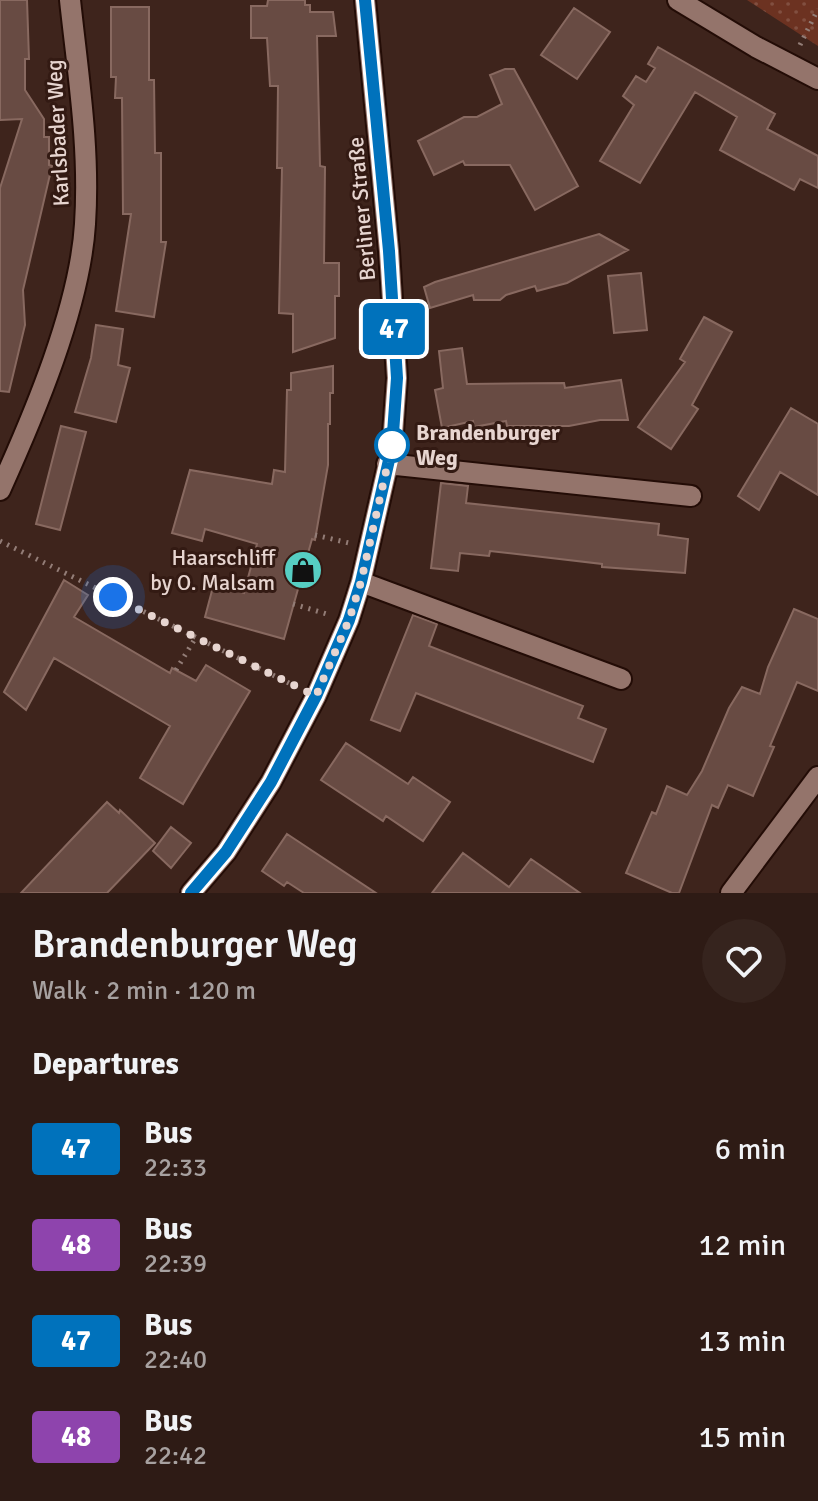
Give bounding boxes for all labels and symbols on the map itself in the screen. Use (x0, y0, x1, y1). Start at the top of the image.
street label: Karlsbader Weg (40, 59, 75, 207)
street label: Berliner Straße (342, 136, 381, 282)
line badge: 47 (358, 303, 430, 355)
place label: Brandenburger Weg (416, 419, 560, 471)
marker: Brandenburger Weg (375, 428, 409, 462)
place label: Haarschliff by O. Malsam (150, 544, 276, 596)
shop icon: Haarschliff by O. Malsam (282, 549, 324, 591)
your location (93, 577, 133, 617)

